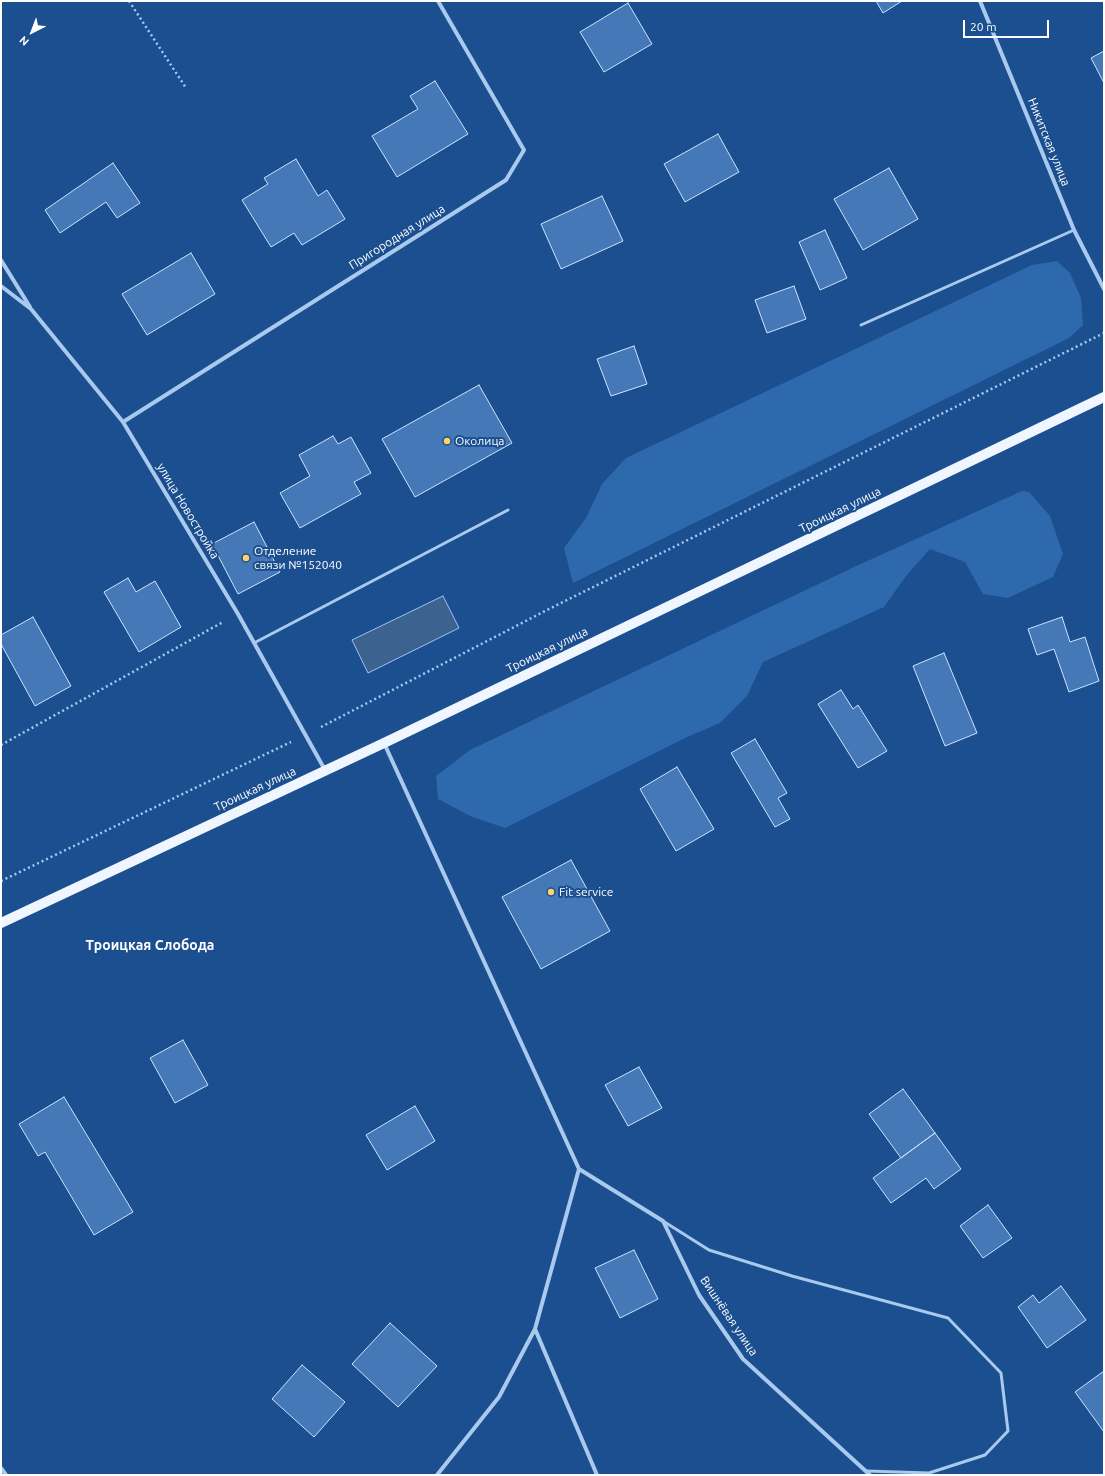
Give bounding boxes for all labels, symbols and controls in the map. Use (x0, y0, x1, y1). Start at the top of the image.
north arrow (12, 12, 52, 52)
scale bar (965, 12, 1051, 38)
text: 20 m (970, 20, 997, 33)
text: N (17, 34, 31, 48)
street label: Никитская улица (1025, 96, 1073, 188)
street label: Пригородная улица (346, 202, 448, 272)
place label: Околица (455, 434, 505, 448)
marker: Околица (442, 436, 452, 446)
street label: улица Новостройка (154, 461, 222, 561)
street label: Троицкая улица (797, 484, 883, 536)
place label: Отделение связи №152040 (254, 544, 342, 572)
marker: Отделение связи №152040 (241, 553, 251, 563)
street label: Троицкая улица (504, 624, 590, 676)
street label: Троицкая улица (212, 764, 298, 814)
place label: Fit service (559, 885, 613, 899)
marker: Fit service (546, 887, 556, 897)
district label: Троицкая Слобода (86, 937, 214, 953)
street label: Вишнёвая улица (697, 1273, 761, 1359)

